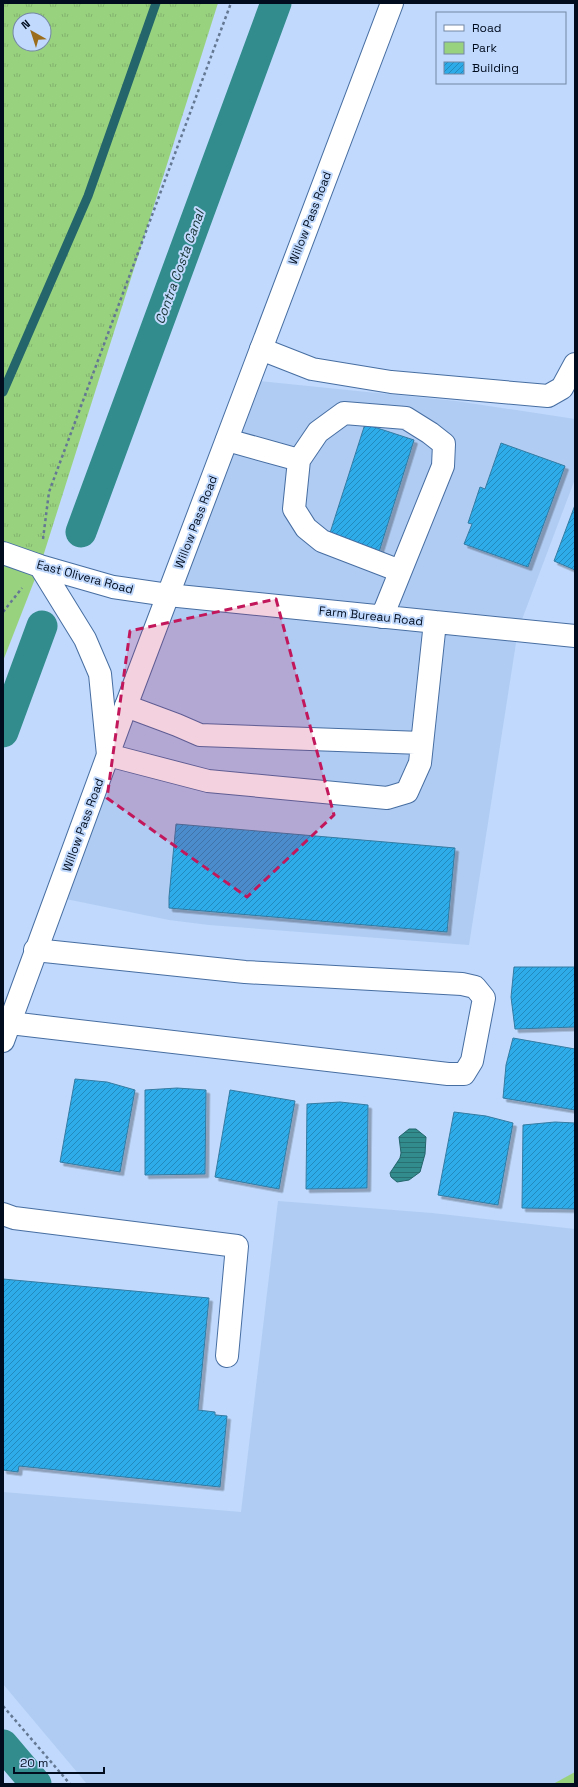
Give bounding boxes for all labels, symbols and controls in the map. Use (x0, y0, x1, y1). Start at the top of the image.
north arrow (12, 12, 52, 52)
legend (436, 12, 566, 84)
text: N (18, 16, 33, 32)
text: Road (472, 20, 501, 36)
text: Park (472, 40, 497, 56)
text: Building (472, 60, 519, 76)
street label: Willow Pass Road (285, 169, 335, 267)
water label: Contra Costa Canal (151, 206, 209, 326)
street label: Willow Pass Road (171, 473, 221, 571)
street label: East Olivera Road (35, 556, 135, 598)
street label: Farm Bureau Road (318, 603, 424, 629)
street label: Willow Pass Road (59, 776, 107, 874)
scale bar (14, 1749, 104, 1775)
text: 20 m (20, 1755, 48, 1771)

